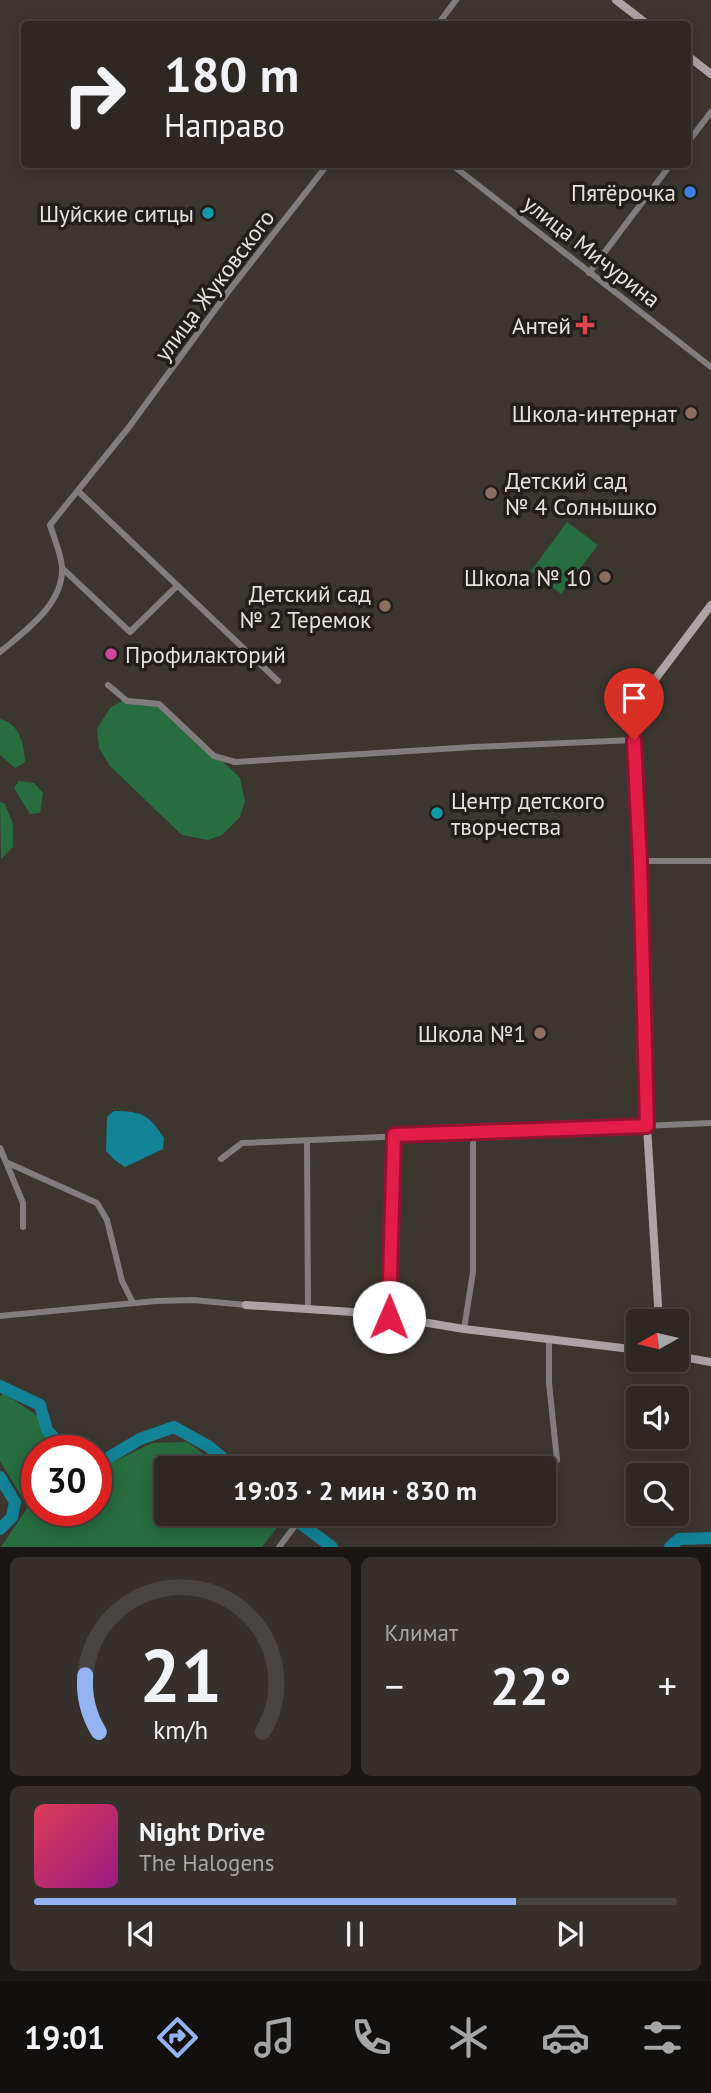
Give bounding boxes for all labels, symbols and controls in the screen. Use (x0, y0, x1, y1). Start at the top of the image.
text: 180 m (164, 42, 299, 106)
icon: right (49, 49, 140, 140)
text: Направо (164, 104, 285, 146)
place label: Пятёрочка (571, 178, 676, 207)
marker: Пятёрочка (682, 184, 698, 200)
street label: улица Мичурина (518, 188, 666, 314)
place label: Шуйские ситцы (39, 199, 194, 228)
street label: улица Жуковского (148, 203, 280, 367)
marker: Шуйские ситцы (200, 205, 216, 221)
place label: Антей (512, 311, 571, 340)
marker: Антей (577, 317, 593, 333)
place label: Школа-интернат (512, 399, 678, 428)
marker: Школа-интернат (683, 405, 699, 421)
place label: Детский сад № 4 Солнышко (505, 466, 657, 521)
marker: Детский сад № 4 Солнышко (483, 485, 499, 501)
place label: Школа № 10 (464, 563, 591, 592)
marker: Школа № 10 (597, 569, 613, 585)
place label: Детский сад № 2 Теремок (240, 579, 371, 634)
marker: Детский сад № 2 Теремок (377, 598, 393, 614)
place label: Профилакторий (125, 640, 286, 669)
marker: Профилакторий (103, 646, 119, 662)
pin (604, 668, 664, 740)
icon: arrive (615, 679, 653, 717)
place label: Центр детского творчества (451, 786, 605, 841)
marker: Центр детского творчества (429, 805, 445, 821)
place label: Школа №1 (418, 1019, 526, 1048)
marker: Школа №1 (532, 1025, 548, 1041)
position arrow (352, 1280, 426, 1354)
north arrow (626, 1309, 690, 1372)
map controls (626, 1309, 689, 1526)
button: sound (626, 1386, 689, 1449)
speed limit sign: 30 (21, 1435, 112, 1526)
button: search (626, 1463, 689, 1526)
text: 19:03 · 2 мин · 830 m (233, 1474, 477, 1507)
text: Климат (385, 1618, 458, 1647)
text: 21 (139, 1629, 222, 1723)
text: 22° (490, 1652, 572, 1719)
text: − (385, 1661, 404, 1710)
text: + (658, 1661, 677, 1710)
text: km/h (153, 1714, 208, 1746)
text: Night Drive (139, 1815, 265, 1848)
text: The Halogens (139, 1848, 274, 1877)
icon: previous (122, 1915, 160, 1953)
icon: pause (336, 1915, 374, 1953)
icon: next (551, 1915, 589, 1953)
icon: directions (153, 2013, 202, 2062)
icon: music (250, 2013, 299, 2062)
icon: phone (347, 2013, 396, 2062)
icon: climate (444, 2013, 493, 2062)
icon: car (541, 2013, 590, 2062)
icon: filters (638, 2013, 687, 2062)
text: 19:01 (24, 2016, 105, 2058)

